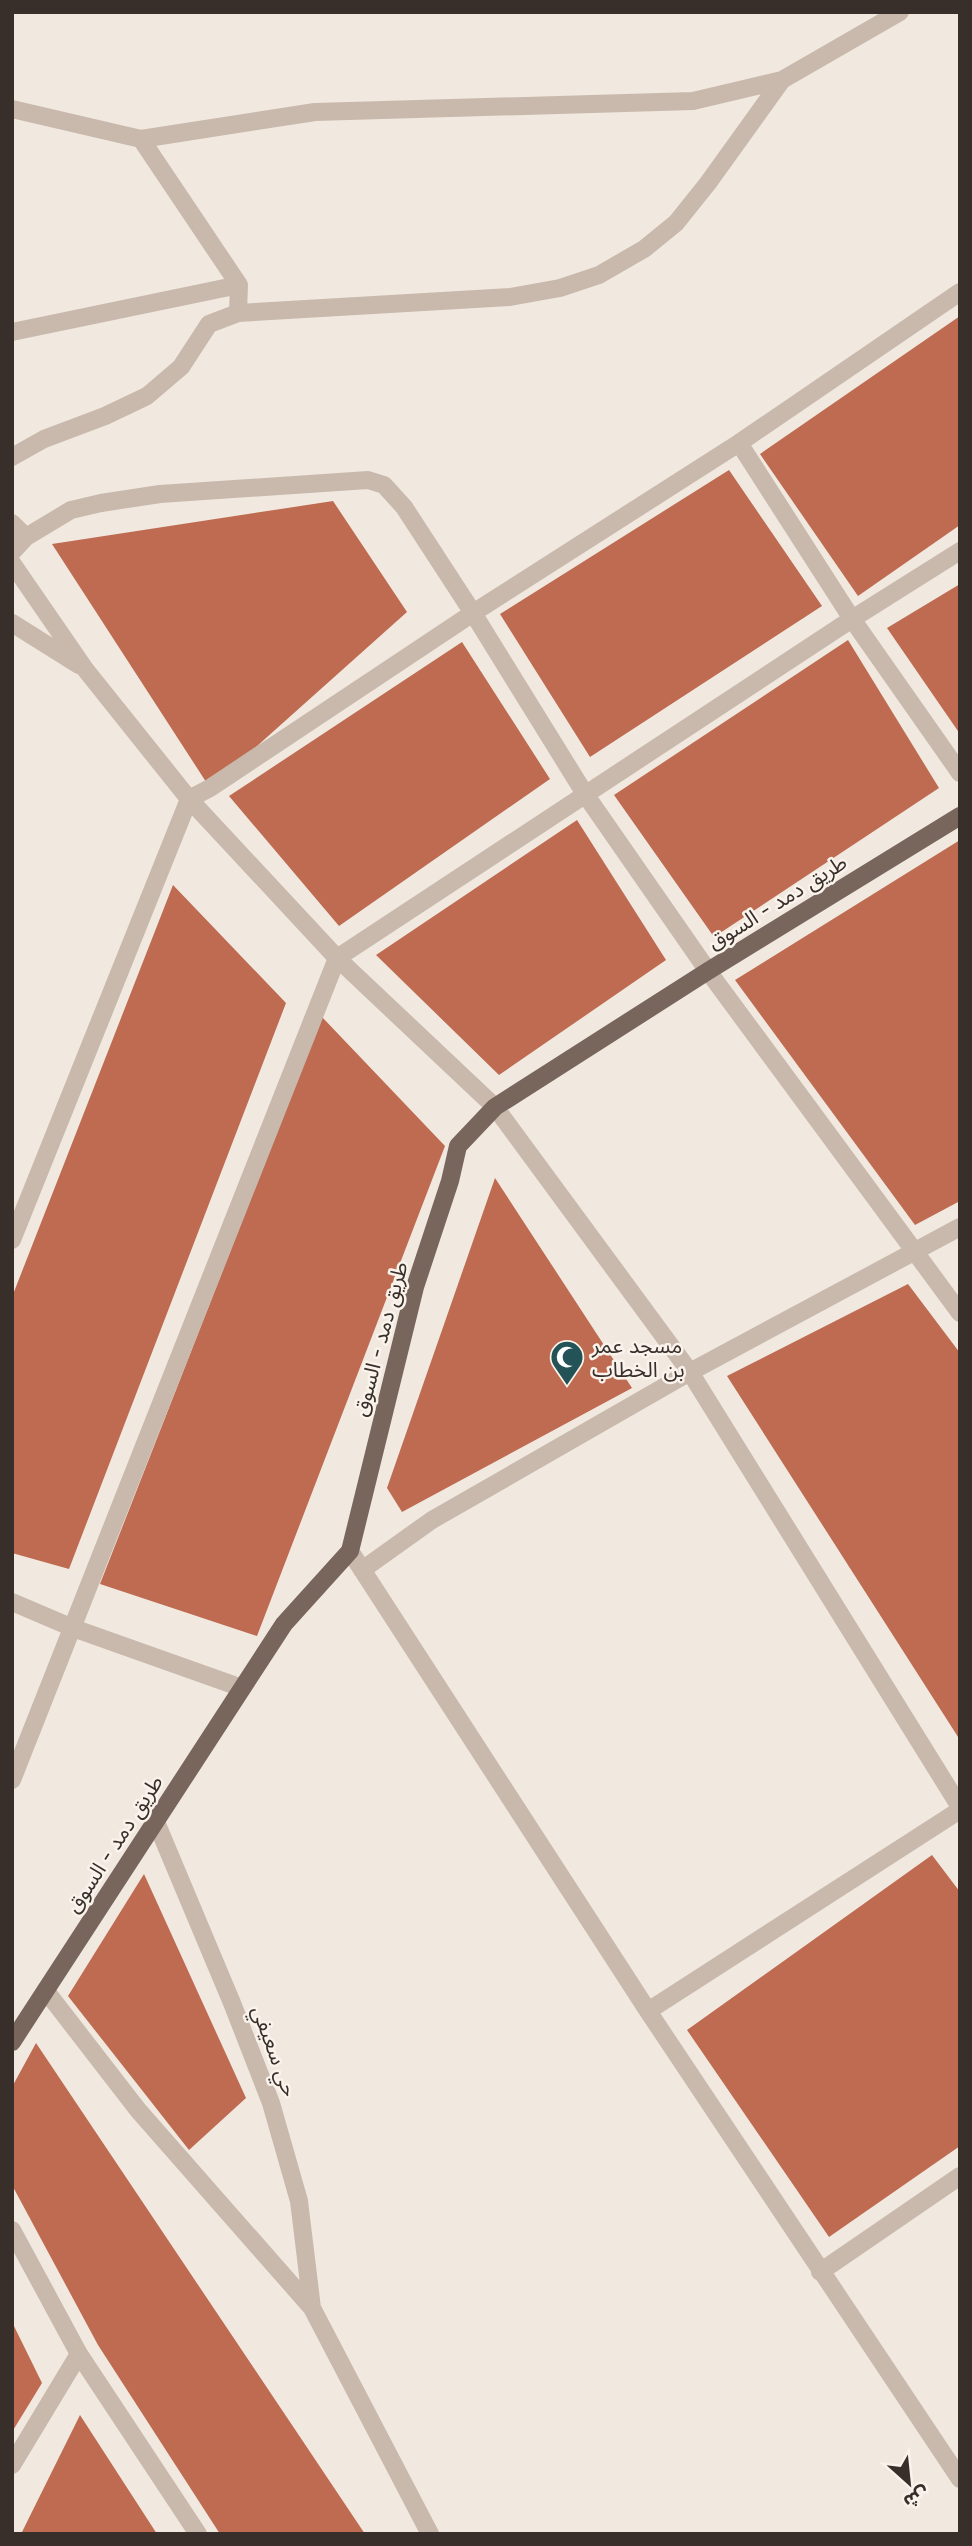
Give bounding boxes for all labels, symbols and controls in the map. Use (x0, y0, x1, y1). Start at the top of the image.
street label: طريق دمد - السوق (703, 849, 852, 956)
street label: طريق دمد - السوق (347, 1259, 414, 1419)
place label: مسجد عمر بن الخطاب (591, 1333, 685, 1382)
mosque icon: مسجد عمر بن الخطاب (548, 1338, 586, 1387)
street label: طريق دمد - السوق (60, 1770, 169, 1918)
street label: حي سعيفي (243, 2002, 303, 2101)
north arrow (874, 2448, 944, 2518)
text: ش (900, 2482, 933, 2514)

